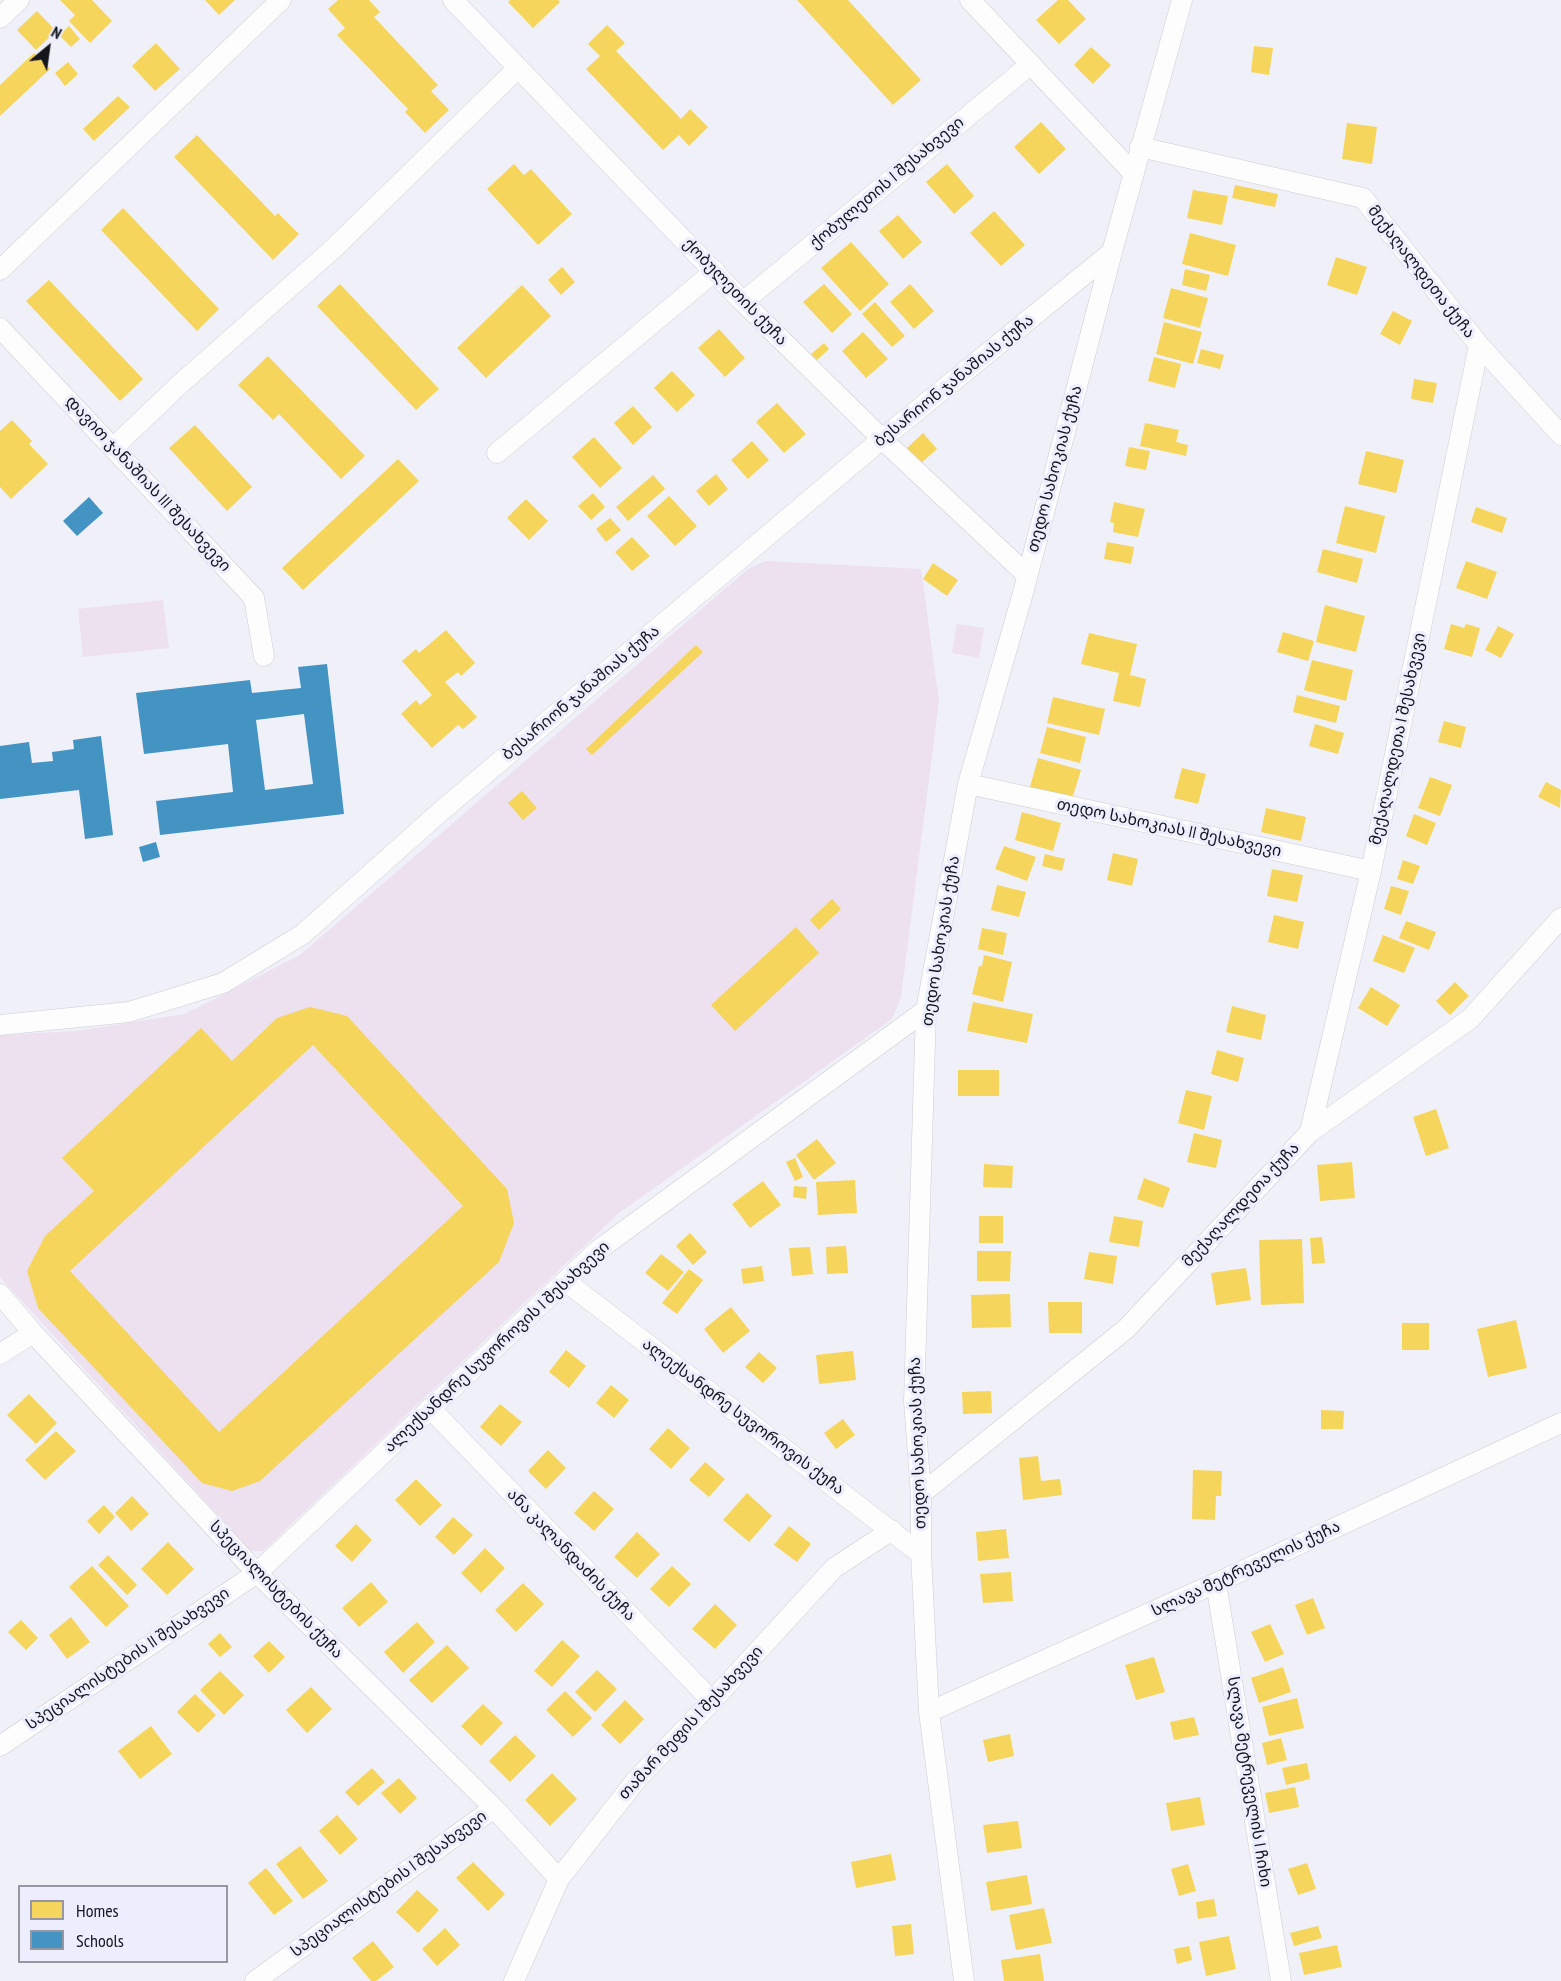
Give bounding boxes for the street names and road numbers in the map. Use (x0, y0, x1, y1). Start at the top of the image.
street label: ქობულეთის I შესახვევი (806, 113, 968, 253)
street label: მექაღალდეთა ქუჩა (1363, 202, 1479, 342)
street label: ქობულეთის ქუჩა (679, 234, 791, 350)
street label: ბესარიონ ჯანაშიას ქუჩა (870, 311, 1038, 451)
street label: თედო სახოკიას ქუჩა (1023, 383, 1087, 555)
street label: დავით ჯანაშიას III შესახვევი (61, 392, 235, 576)
street label: ბესარიონ ჯანაშიას ქუჩა (498, 621, 664, 765)
street label: მექაღალდეთა I შესახვევი (1366, 631, 1430, 847)
street label: თედო სახოკიას II შესახვევი (1055, 795, 1283, 861)
street label: თედო სახოკიას ქუჩა (918, 854, 964, 1028)
street label: მექაღალდეთა ქუჩა (1178, 1139, 1304, 1271)
street label: ალექსანდრე სუვოროვის I შესახვევი (380, 1237, 614, 1457)
street label: ალექსანდრე სუვოროვის ქუჩა (638, 1335, 848, 1499)
street label: თედო სახოკიას ქუჩა (905, 1357, 931, 1529)
street label: ანა კალანდაძის ქუჩა (503, 1485, 639, 1625)
street label: სპეციალისტების ქუჩა (205, 1517, 347, 1663)
street label: სლავა მეტრეველის ქუჩა (1149, 1517, 1343, 1621)
street label: სპეციალისტების II შესახვევი (23, 1584, 233, 1734)
street label: თამარ მეფის I შესახვევი (615, 1642, 767, 1804)
street label: სლავა მეტრეველის I ჩიხი (1223, 1675, 1275, 1889)
street label: სპეციალისტების I შესახვევი (287, 1807, 491, 1961)

